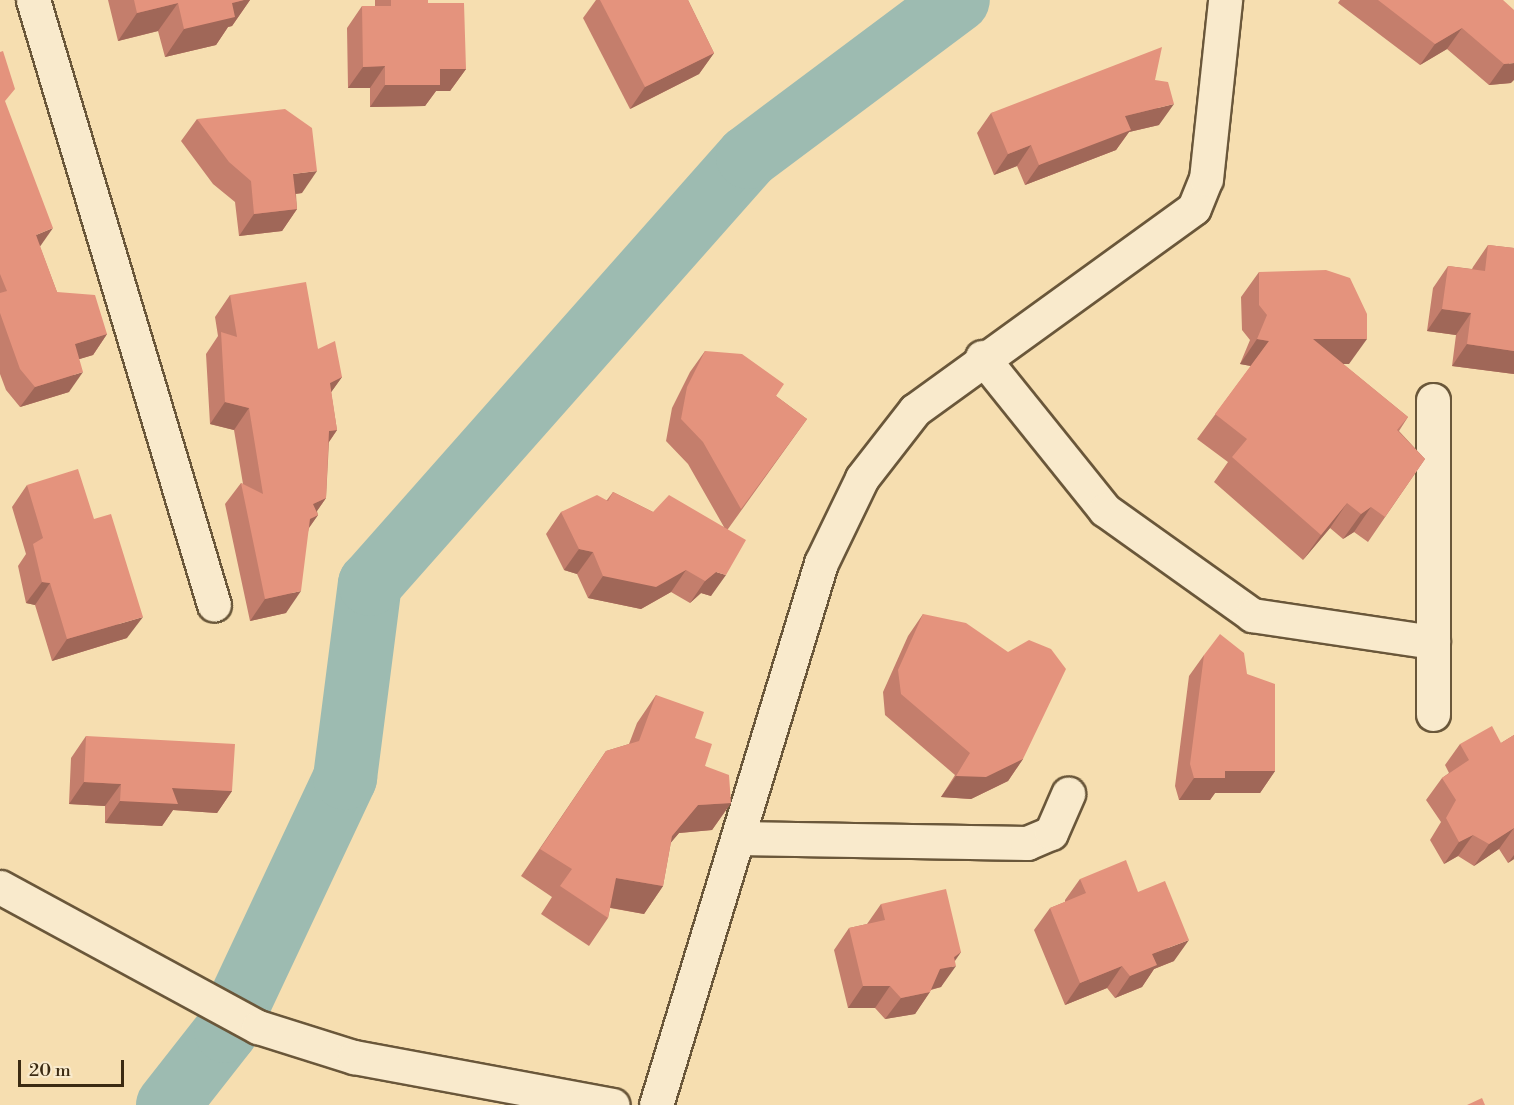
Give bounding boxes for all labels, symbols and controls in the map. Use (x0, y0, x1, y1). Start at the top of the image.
scale bar (21, 1048, 128, 1086)
text: 20 m (29, 1059, 71, 1082)

